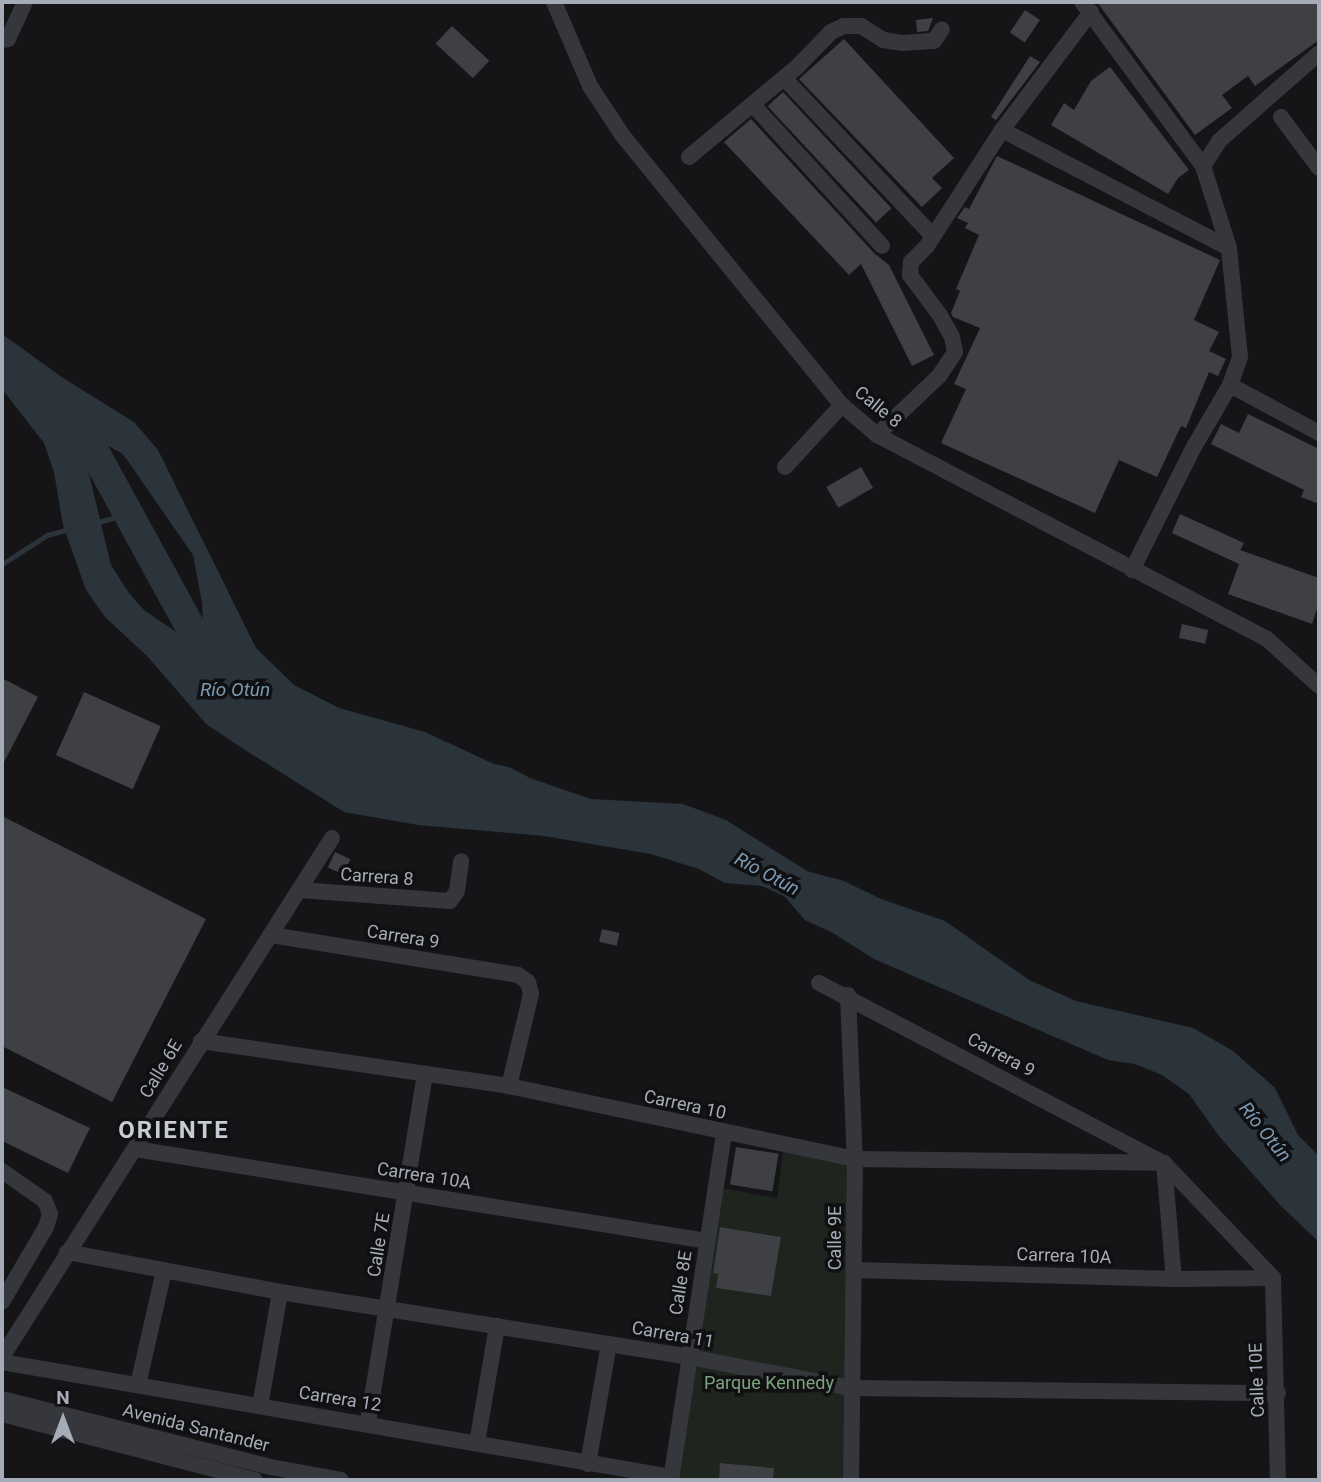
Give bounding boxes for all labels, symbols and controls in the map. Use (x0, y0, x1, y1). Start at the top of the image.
street label: Calle 8 (850, 381, 906, 433)
water label: Río Otún (200, 679, 270, 701)
water label: Río Otún (731, 847, 803, 901)
street label: Carrera 8 (340, 864, 414, 890)
street label: Carrera 9 (365, 921, 441, 953)
street label: Carrera 9 (964, 1028, 1038, 1082)
street label: Calle 6E (135, 1036, 187, 1102)
street label: Carrera 10 (642, 1086, 728, 1124)
water label: Río Otún (1234, 1098, 1296, 1166)
district label: ORIENTE (119, 1117, 229, 1145)
street label: Carrera 10A (375, 1158, 473, 1194)
street label: Calle 9E (824, 1206, 846, 1270)
street label: Calle 7E (363, 1211, 395, 1279)
street label: Carrera 10A (1016, 1244, 1112, 1268)
street label: Calle 8E (665, 1249, 697, 1317)
street label: Carrera 11 (630, 1317, 716, 1353)
street label: Calle 10E (1245, 1342, 1269, 1418)
park label: Parque Kennedy (704, 1372, 834, 1394)
street label: Carrera 12 (297, 1382, 383, 1416)
north arrow (28, 1384, 98, 1454)
text: N (56, 1386, 70, 1409)
street label: Avenida Santander (121, 1399, 271, 1457)

